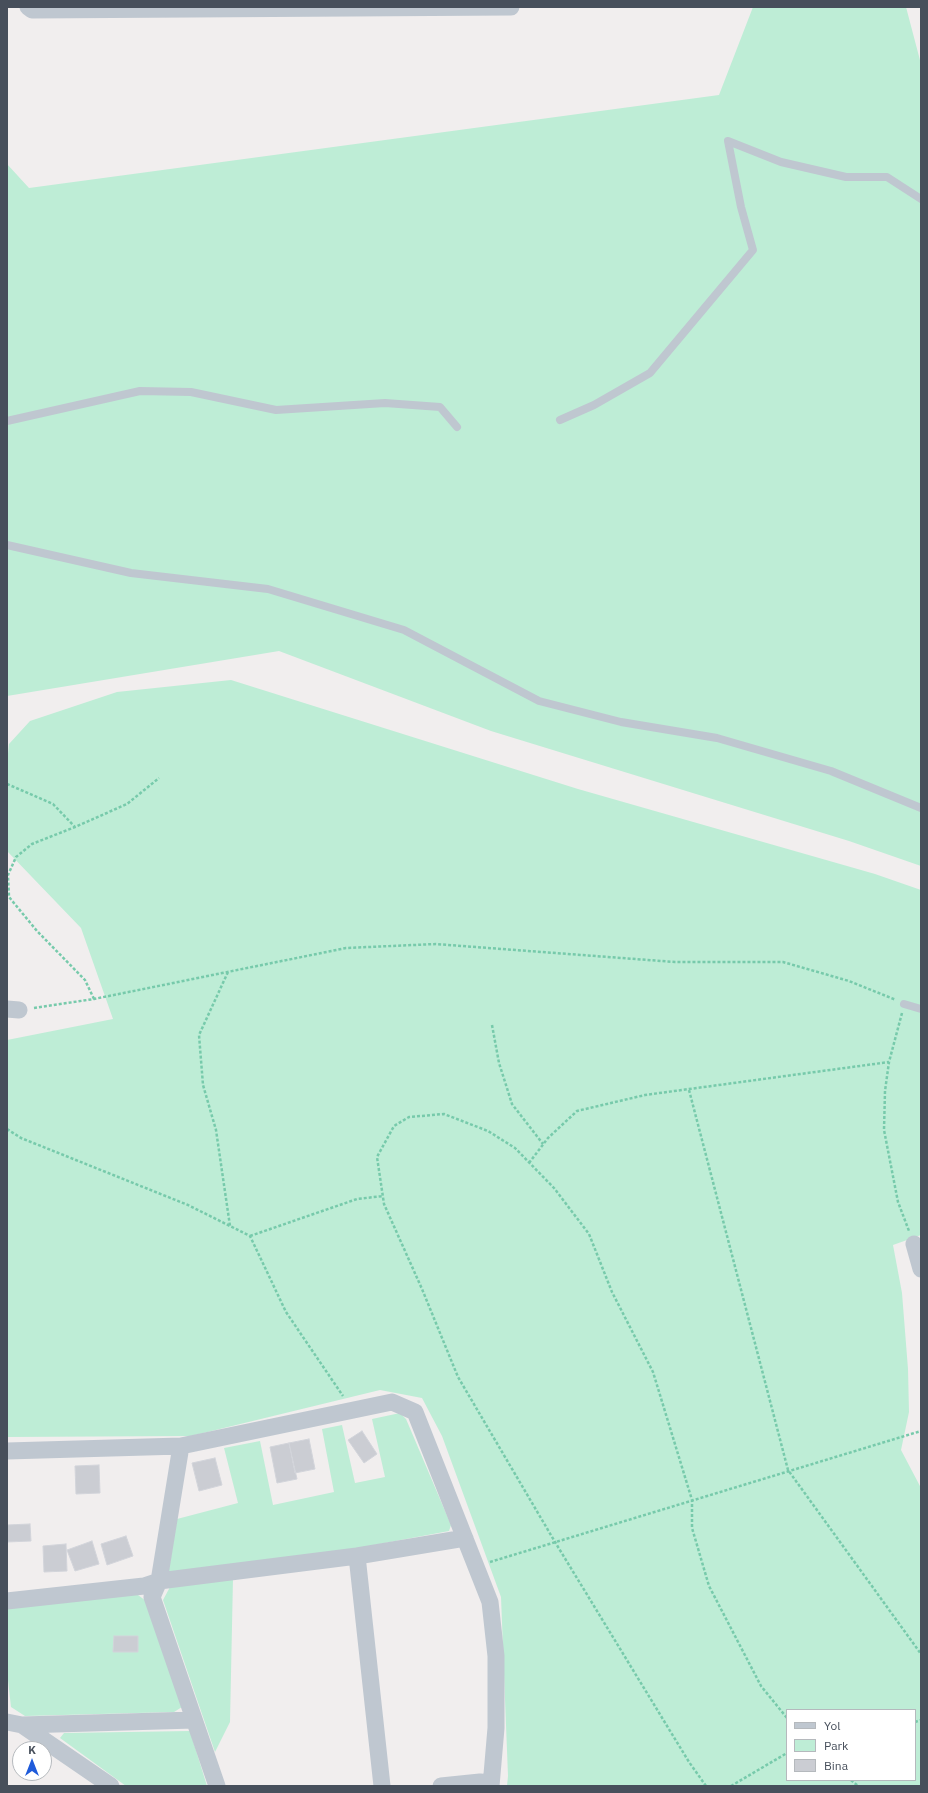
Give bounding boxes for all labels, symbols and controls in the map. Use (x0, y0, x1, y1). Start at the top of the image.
legend (786, 1709, 916, 1781)
text: Yol (824, 1718, 841, 1733)
text: Park (824, 1738, 848, 1753)
north arrow (12, 1741, 52, 1781)
text: K (28, 1743, 36, 1757)
text: Bina (824, 1758, 848, 1773)

